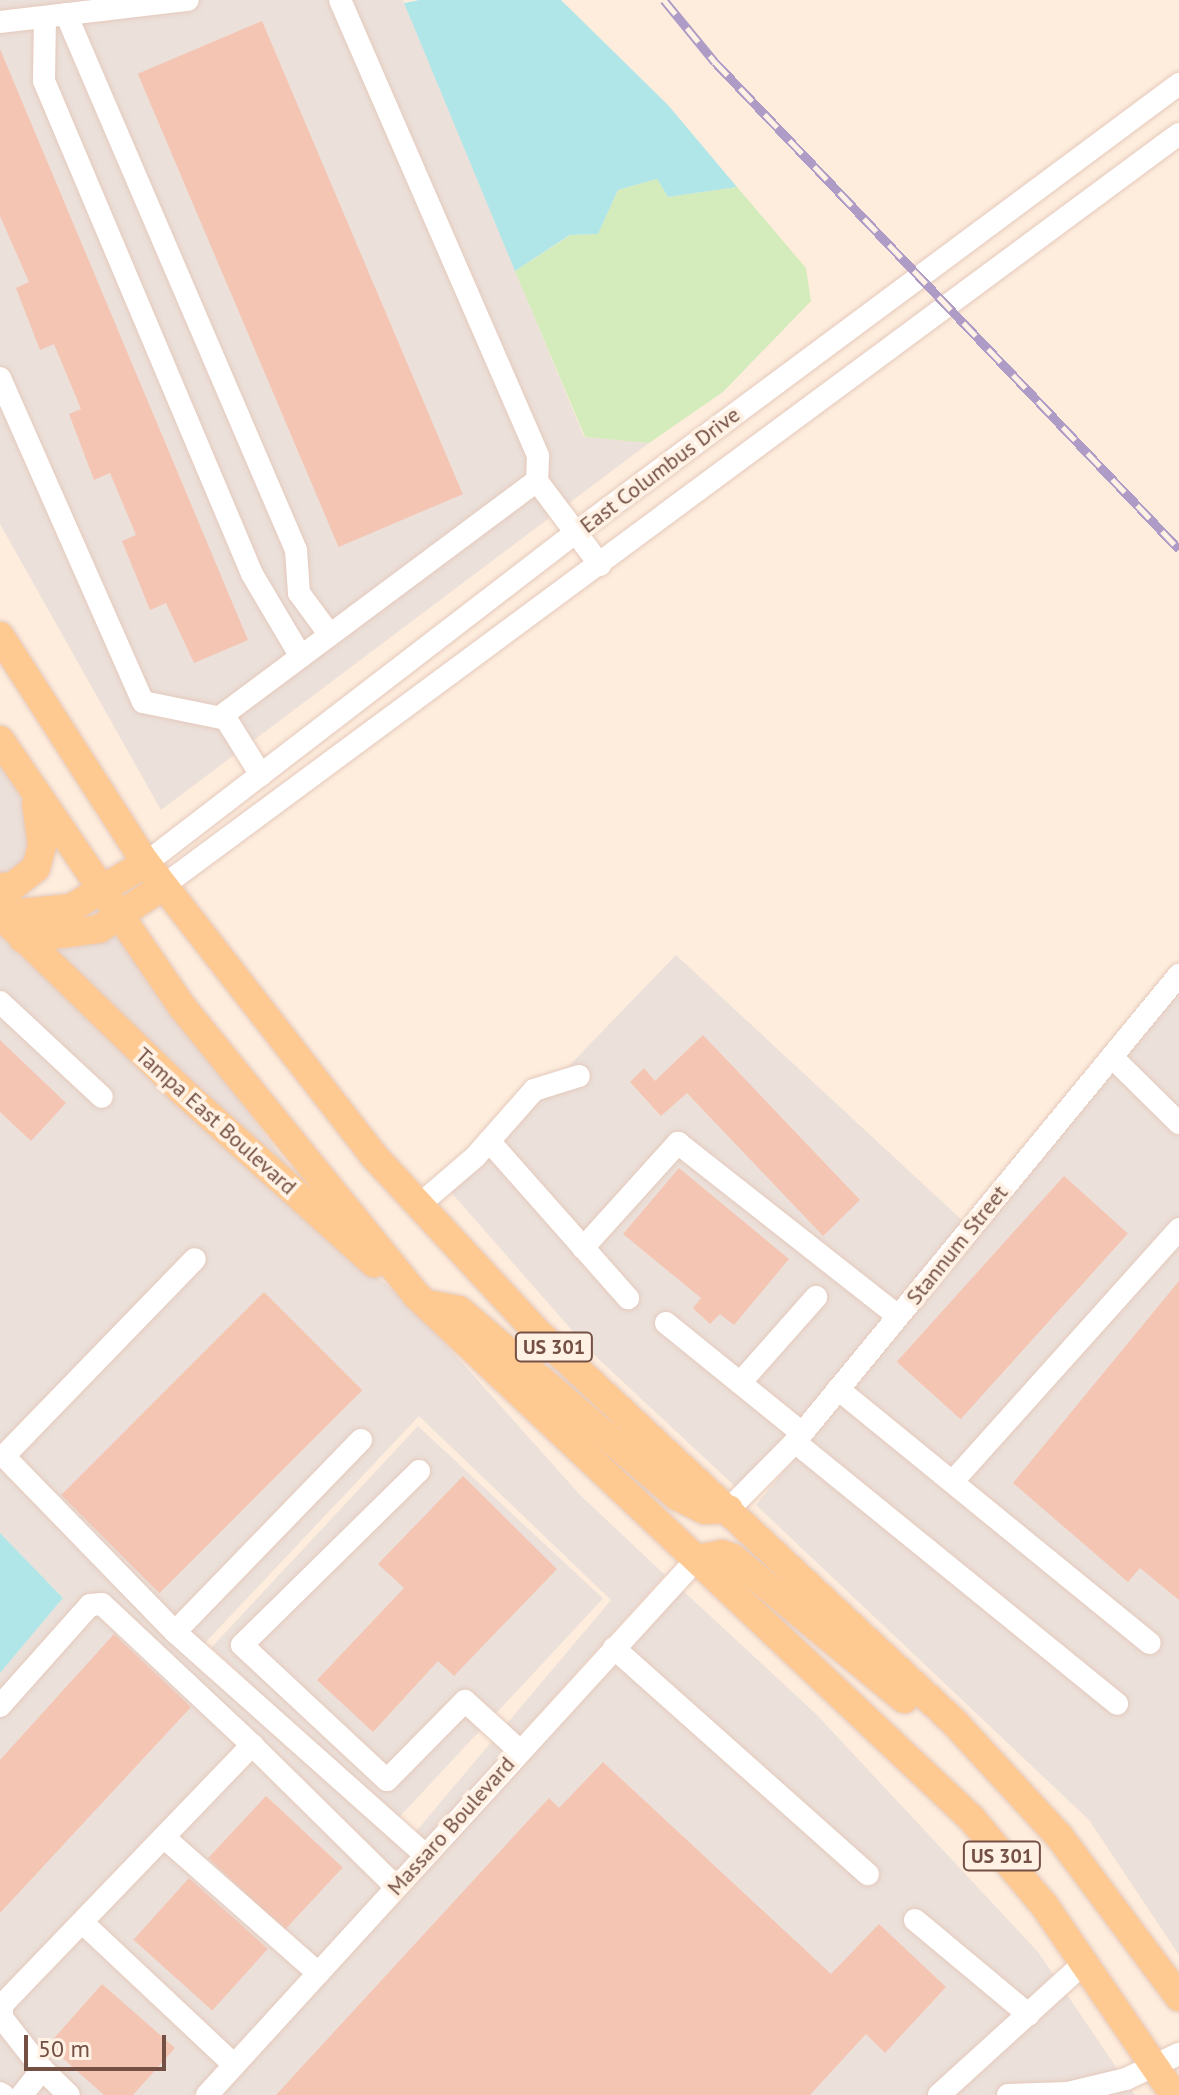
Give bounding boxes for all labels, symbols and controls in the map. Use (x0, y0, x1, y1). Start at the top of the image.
street label: East Columbus Drive (575, 401, 745, 539)
street label: Tampa East Boulevard (130, 1042, 302, 1200)
street label: Stannum Street (901, 1180, 1013, 1310)
road number: US 301 (514, 1331, 594, 1363)
street label: Massaro Boulevard (382, 1751, 520, 1901)
road number: US 301 (962, 1840, 1042, 1872)
scale bar (28, 2019, 170, 2069)
text: 50 m (38, 2033, 90, 2064)

